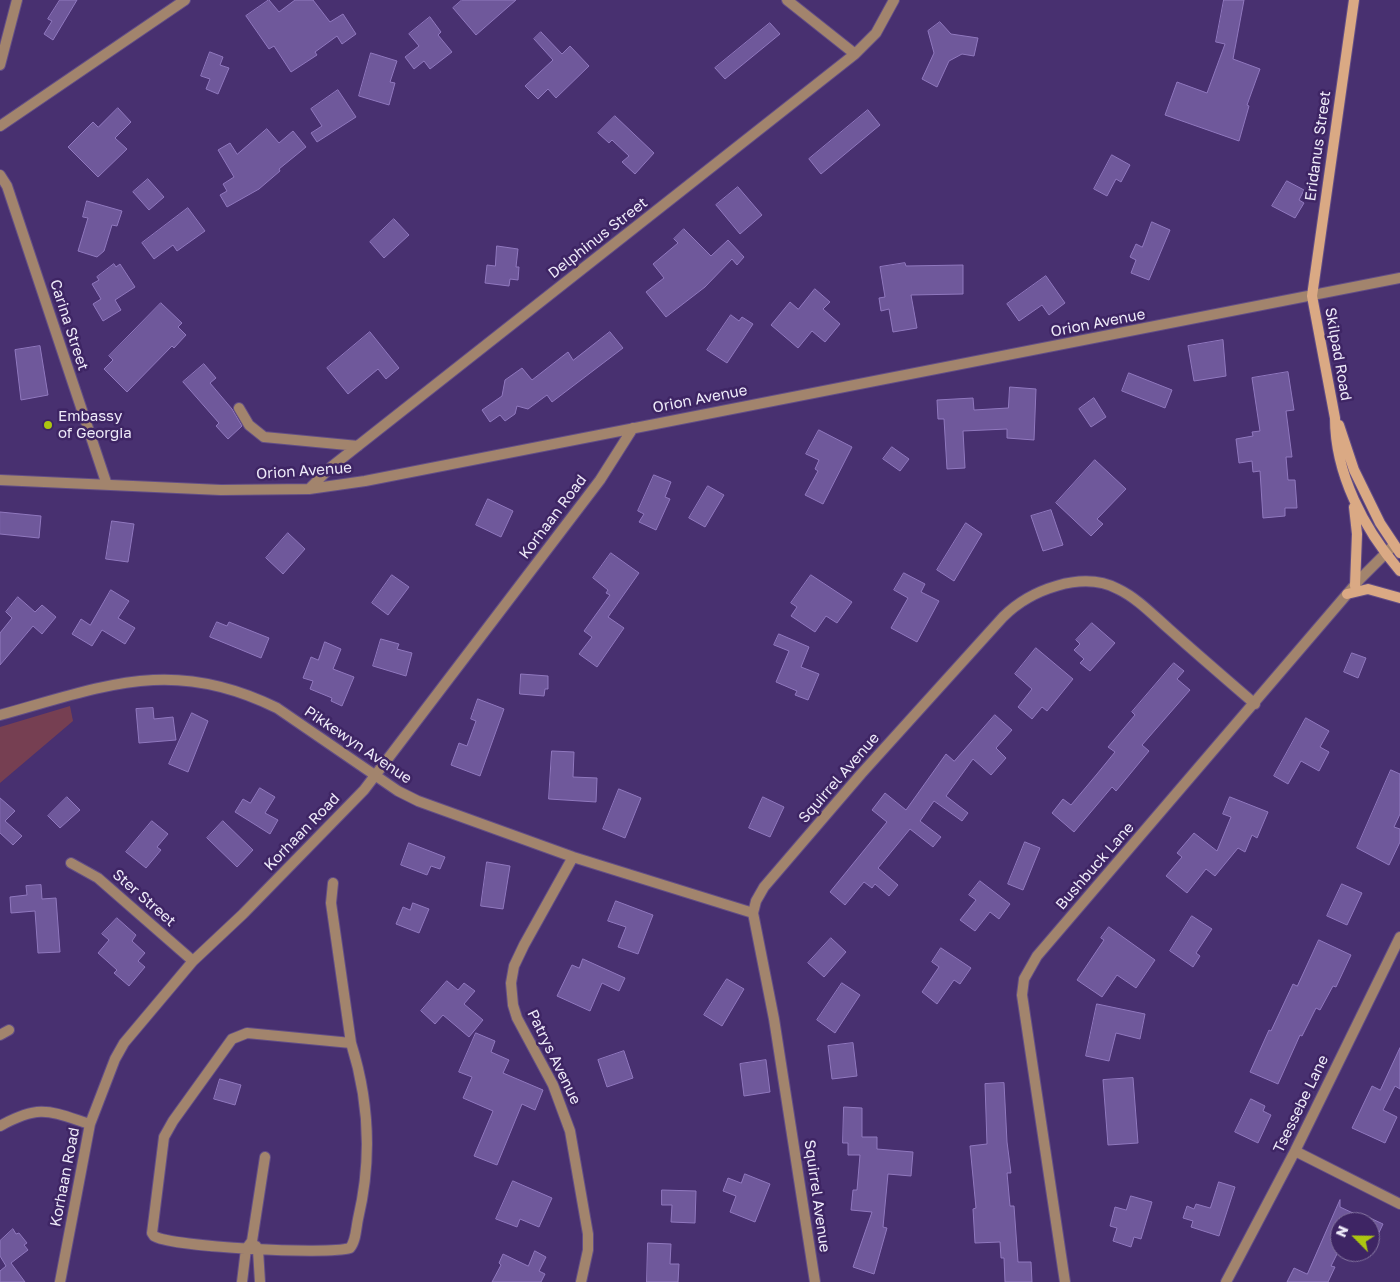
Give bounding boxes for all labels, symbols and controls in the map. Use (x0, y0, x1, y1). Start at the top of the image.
street label: Eridanus Street (1301, 90, 1335, 202)
street label: Delphinus Street (545, 194, 651, 282)
street label: Carina Street (46, 277, 92, 373)
street label: Orion Avenue (1049, 305, 1147, 341)
street label: Skilpad Road (1321, 306, 1355, 402)
street label: Orion Avenue (651, 381, 749, 417)
place label: Embassy of Georgia (58, 407, 132, 442)
marker: Embassy of Georgia (42, 419, 54, 431)
street label: Orion Avenue (256, 459, 352, 483)
street label: Korhaan Road (515, 471, 591, 563)
street label: Pikkewyn Avenue (301, 702, 415, 788)
street label: Squirrel Avenue (795, 729, 883, 827)
street label: Korhaan Road (261, 789, 343, 875)
street label: Bushbuck Lane (1052, 819, 1138, 913)
street label: Ster Street (109, 866, 179, 930)
street label: Patrys Avenue (523, 1007, 585, 1107)
street label: Tsessebe Lane (1270, 1052, 1332, 1156)
street label: Korhaan Road (47, 1126, 83, 1228)
street label: Squirrel Avenue (800, 1138, 834, 1254)
north arrow (1330, 1212, 1380, 1262)
text: N (1332, 1223, 1352, 1240)

